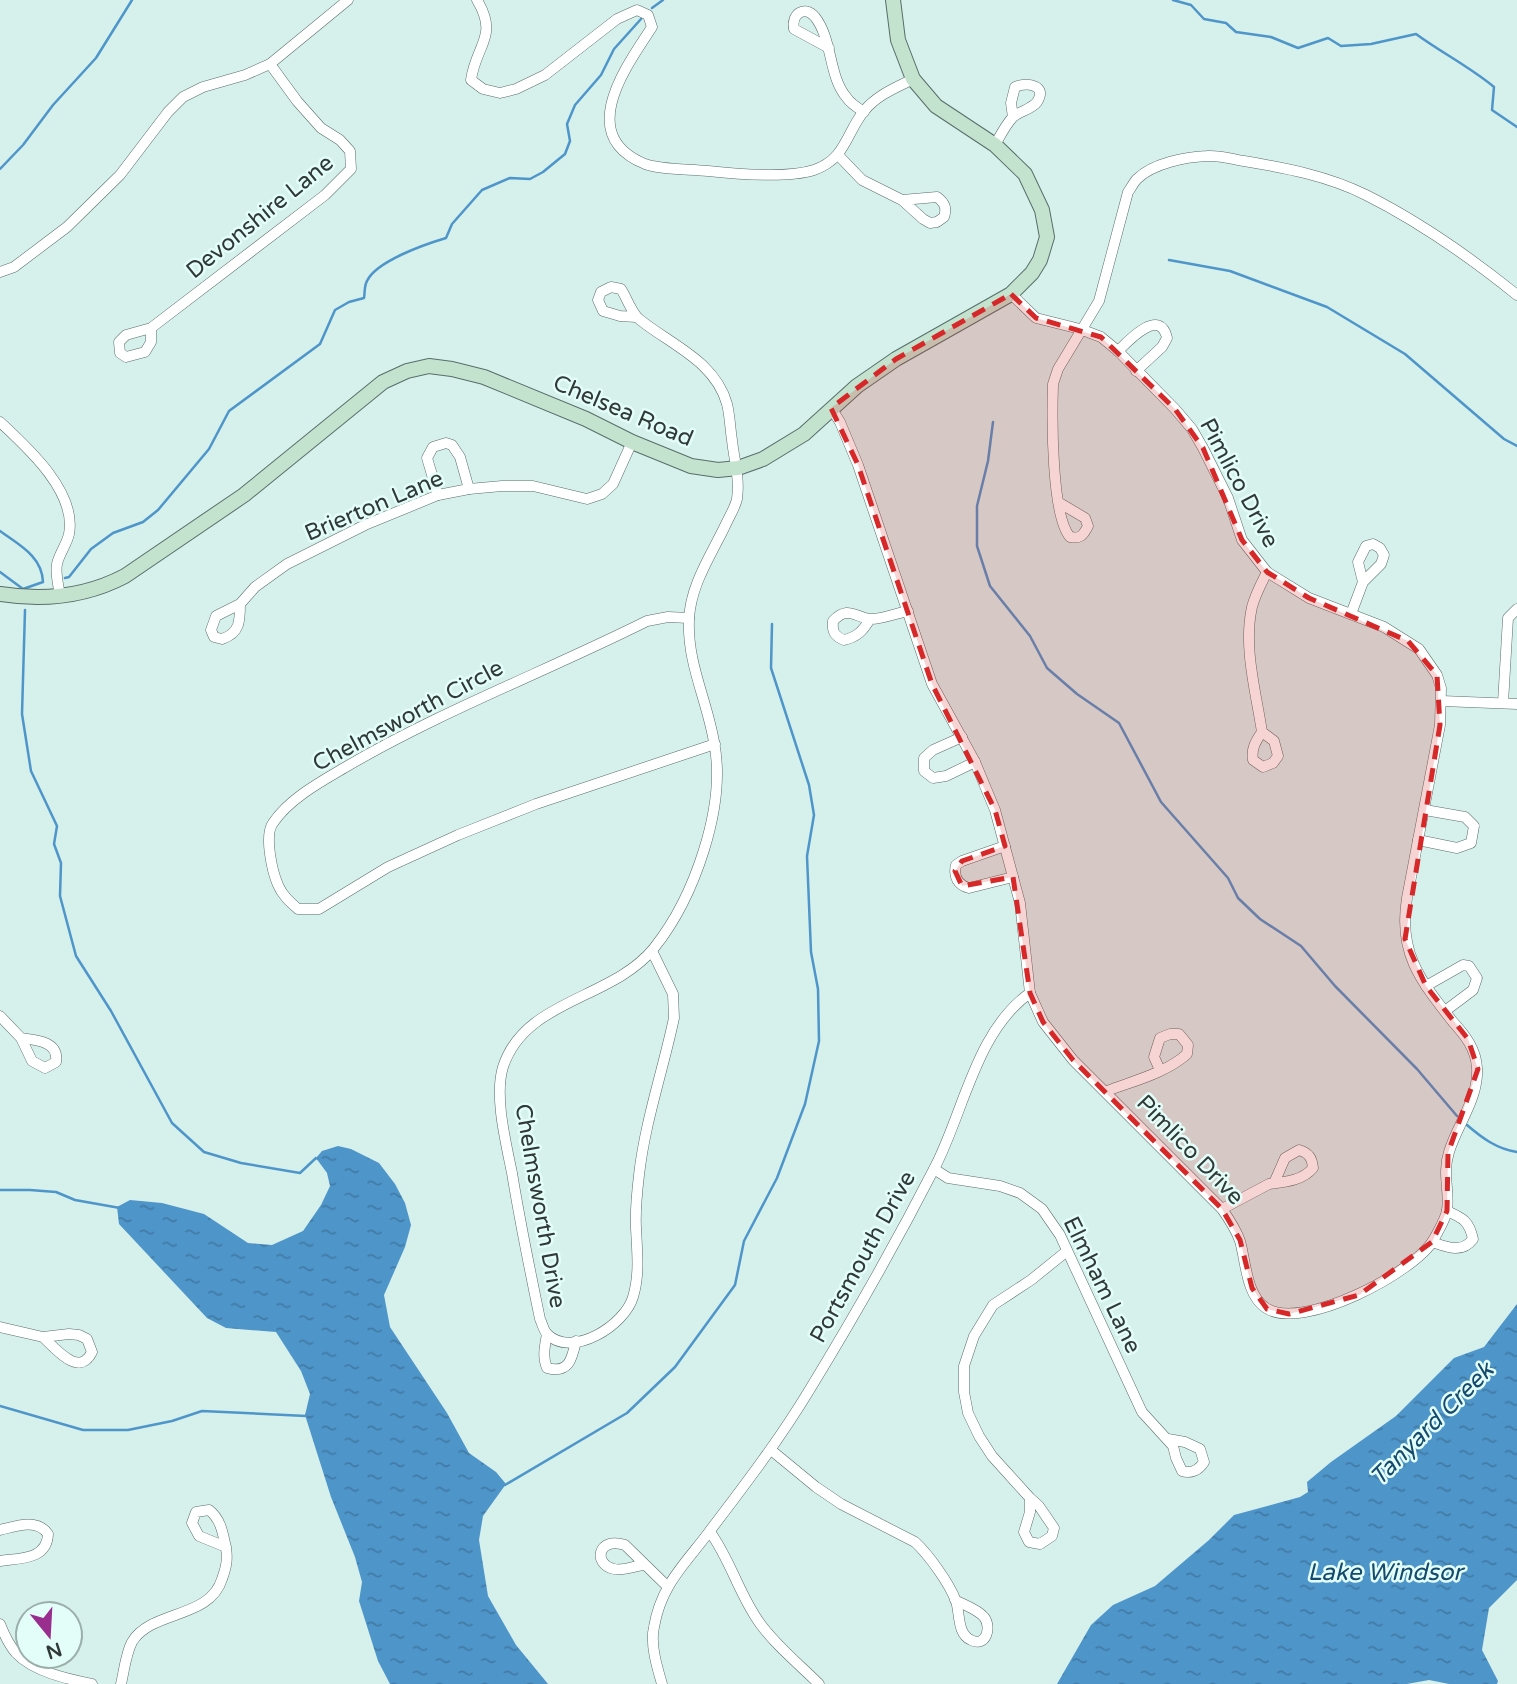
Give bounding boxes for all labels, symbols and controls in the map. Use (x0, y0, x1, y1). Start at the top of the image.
street label: Devonshire Lane (181, 149, 339, 285)
street label: Chelsea Road (549, 369, 697, 453)
street label: Pimlico Drive (1193, 414, 1285, 552)
street label: Brierton Lane (300, 464, 448, 548)
street label: Chelmsworth Circle (308, 654, 508, 778)
street label: Pimlico Drive (1130, 1089, 1250, 1211)
street label: Chelmsworth Drive (508, 1102, 572, 1310)
street label: Portsmouth Drive (804, 1166, 922, 1348)
street label: Elmham Lane (1057, 1212, 1147, 1358)
water label: Tanyard Creek (1364, 1355, 1501, 1492)
water label: Lake Windsor (1307, 1558, 1465, 1587)
north arrow (14, 1600, 84, 1670)
text: N (43, 1637, 65, 1663)

